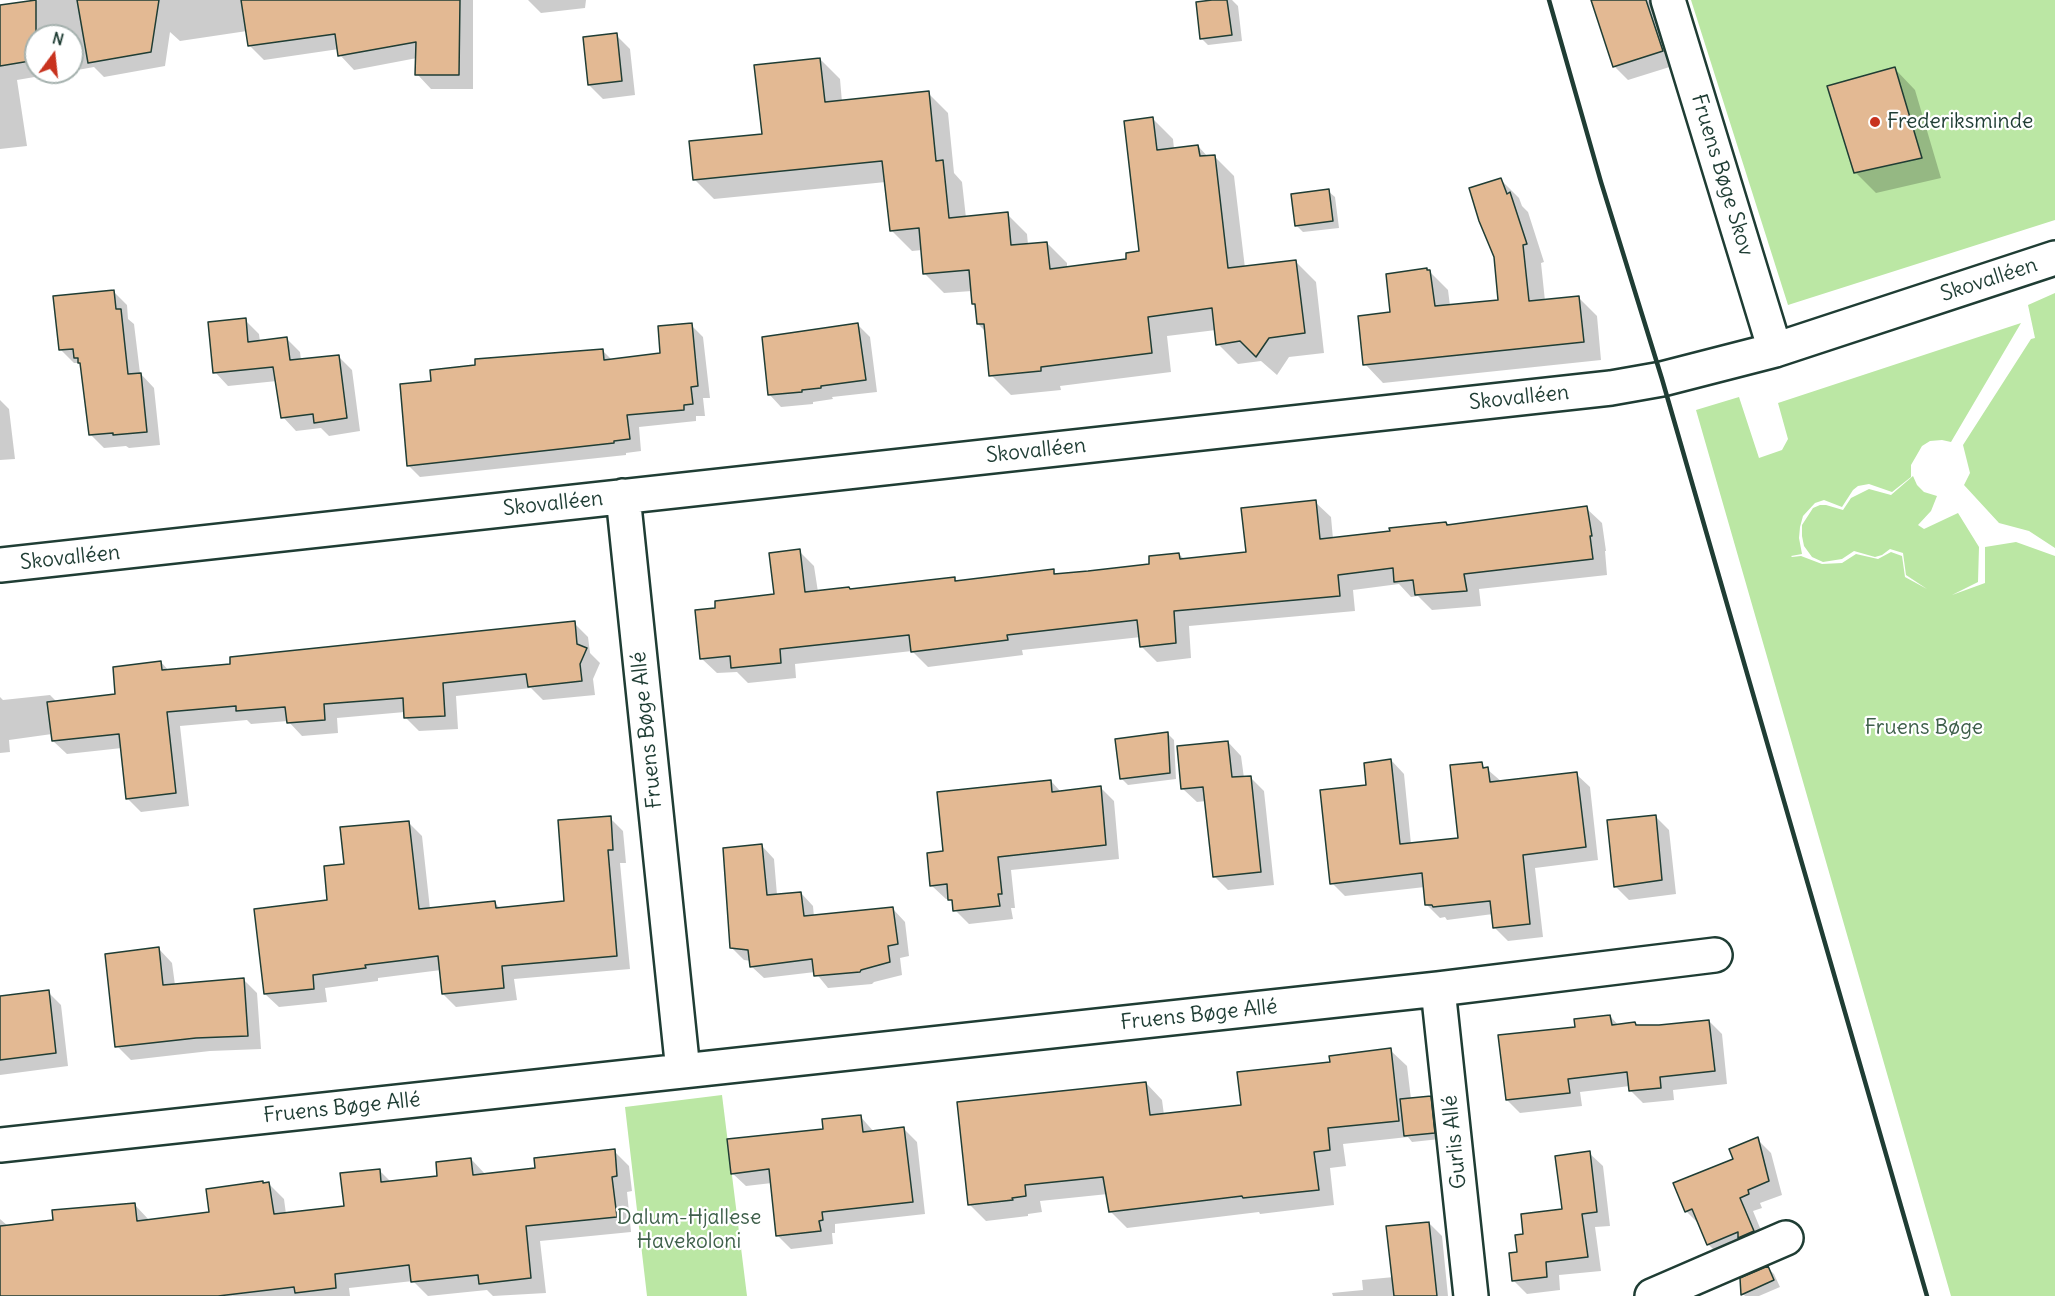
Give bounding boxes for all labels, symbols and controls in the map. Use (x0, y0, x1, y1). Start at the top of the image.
north arrow (24, 24, 84, 84)
text: N (50, 27, 66, 50)
street label: Fruens Bøge Skov (1685, 91, 1759, 259)
place label: Frederiksminde (1887, 109, 2033, 135)
marker: Frederiksminde (1868, 115, 1882, 129)
street label: Skovalléen (1937, 253, 2041, 307)
street label: Skovalléen (1468, 380, 1570, 416)
street label: Skovalléen (985, 433, 1087, 469)
street label: Skovalléen (502, 486, 604, 522)
street label: Skovalléen (19, 540, 121, 576)
street label: Fruens Bøge Allé (626, 650, 668, 810)
park label: Fruens Bøge (1865, 715, 1983, 741)
street label: Fruens Bøge Allé (1119, 994, 1279, 1036)
street label: Fruens Bøge Allé (262, 1087, 422, 1129)
street label: Gurlis Allé (1438, 1094, 1472, 1190)
park label: Dalum-Hjallese Havekoloni (617, 1205, 761, 1255)

